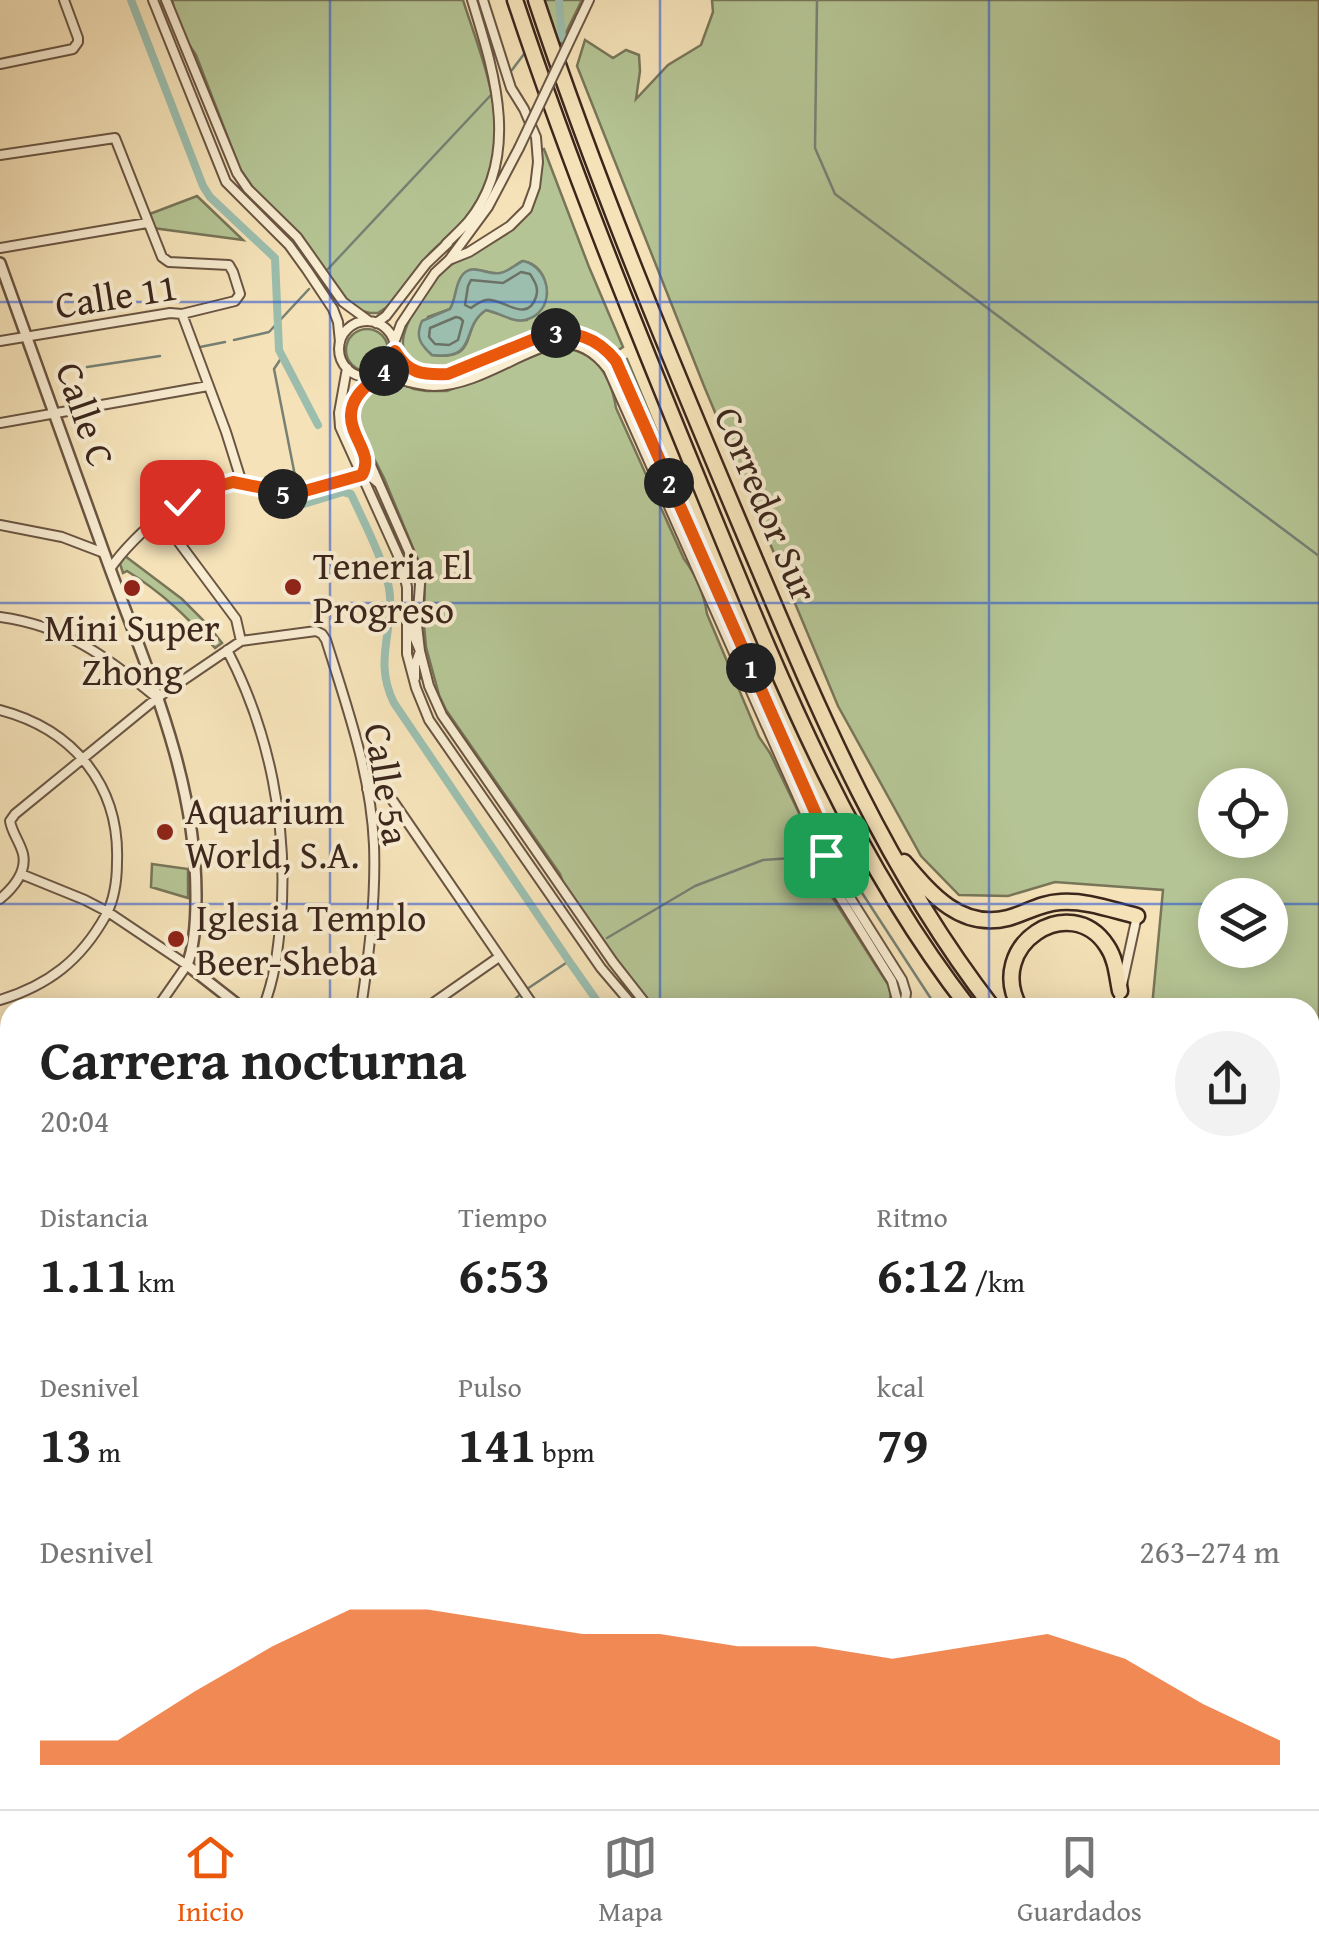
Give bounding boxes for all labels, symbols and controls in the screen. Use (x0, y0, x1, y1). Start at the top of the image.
street label: Calle 11 (51, 258, 181, 332)
pin: 3 (531, 308, 581, 358)
text: 3 (549, 312, 563, 353)
pin: 4 (359, 346, 409, 396)
text: 4 (377, 350, 391, 391)
street label: Calle C (42, 354, 130, 474)
street label: Corredor Sur (701, 398, 833, 611)
pin: 2 (644, 458, 694, 508)
pin (140, 460, 225, 545)
text: 2 (662, 462, 676, 503)
pin: 5 (258, 469, 308, 519)
text: 5 (276, 473, 290, 514)
icon: check (155, 475, 210, 530)
place label: Teneria El Progreso (313, 537, 472, 637)
marker: Teneria El Progreso (282, 576, 304, 598)
marker: Mini Super Zhong (121, 577, 143, 599)
place label: Mini Super Zhong (44, 599, 220, 699)
pin: 1 (726, 643, 776, 693)
text: 1 (744, 647, 758, 688)
street label: Calle 5a (351, 719, 425, 849)
map controls (1198, 768, 1288, 968)
button: locate (1198, 768, 1288, 858)
place label: Aquarium World, S.A. (185, 782, 359, 882)
pin (784, 813, 869, 898)
marker: Aquarium World, S.A. (154, 821, 176, 843)
icon: arrive (799, 828, 854, 883)
button: layers (1198, 878, 1288, 968)
place label: Iglesia Templo Beer-Sheba (196, 889, 426, 989)
marker: Iglesia Templo Beer-Sheba (165, 928, 187, 950)
text: Carrera nocturna (40, 1019, 467, 1099)
button: share (1175, 1031, 1280, 1136)
text: 20:04 (40, 1097, 109, 1144)
text: Distancia (40, 1196, 148, 1237)
text: Tiempo (458, 1196, 547, 1237)
text: Ritmo (877, 1196, 948, 1237)
text: 1.11 (40, 1237, 132, 1310)
text: 6:53 (458, 1237, 550, 1310)
text: 6:12 (877, 1237, 969, 1310)
text: km (132, 1261, 175, 1302)
text: /km (969, 1261, 1025, 1302)
text: Desnivel (40, 1366, 139, 1407)
text: Pulso (458, 1366, 522, 1407)
text: kcal (877, 1366, 924, 1407)
text: 13 (40, 1407, 92, 1480)
text: 141 (458, 1407, 536, 1480)
text: 79 (877, 1407, 928, 1480)
text: m (92, 1431, 121, 1472)
text: bpm (536, 1431, 595, 1472)
text: Desnivel (40, 1528, 153, 1575)
text: 263–274 m (1139, 1528, 1280, 1575)
tab: Inicio (177, 1830, 244, 1931)
tab: Mapa (598, 1830, 663, 1931)
tab: Guardados (1017, 1830, 1142, 1931)

